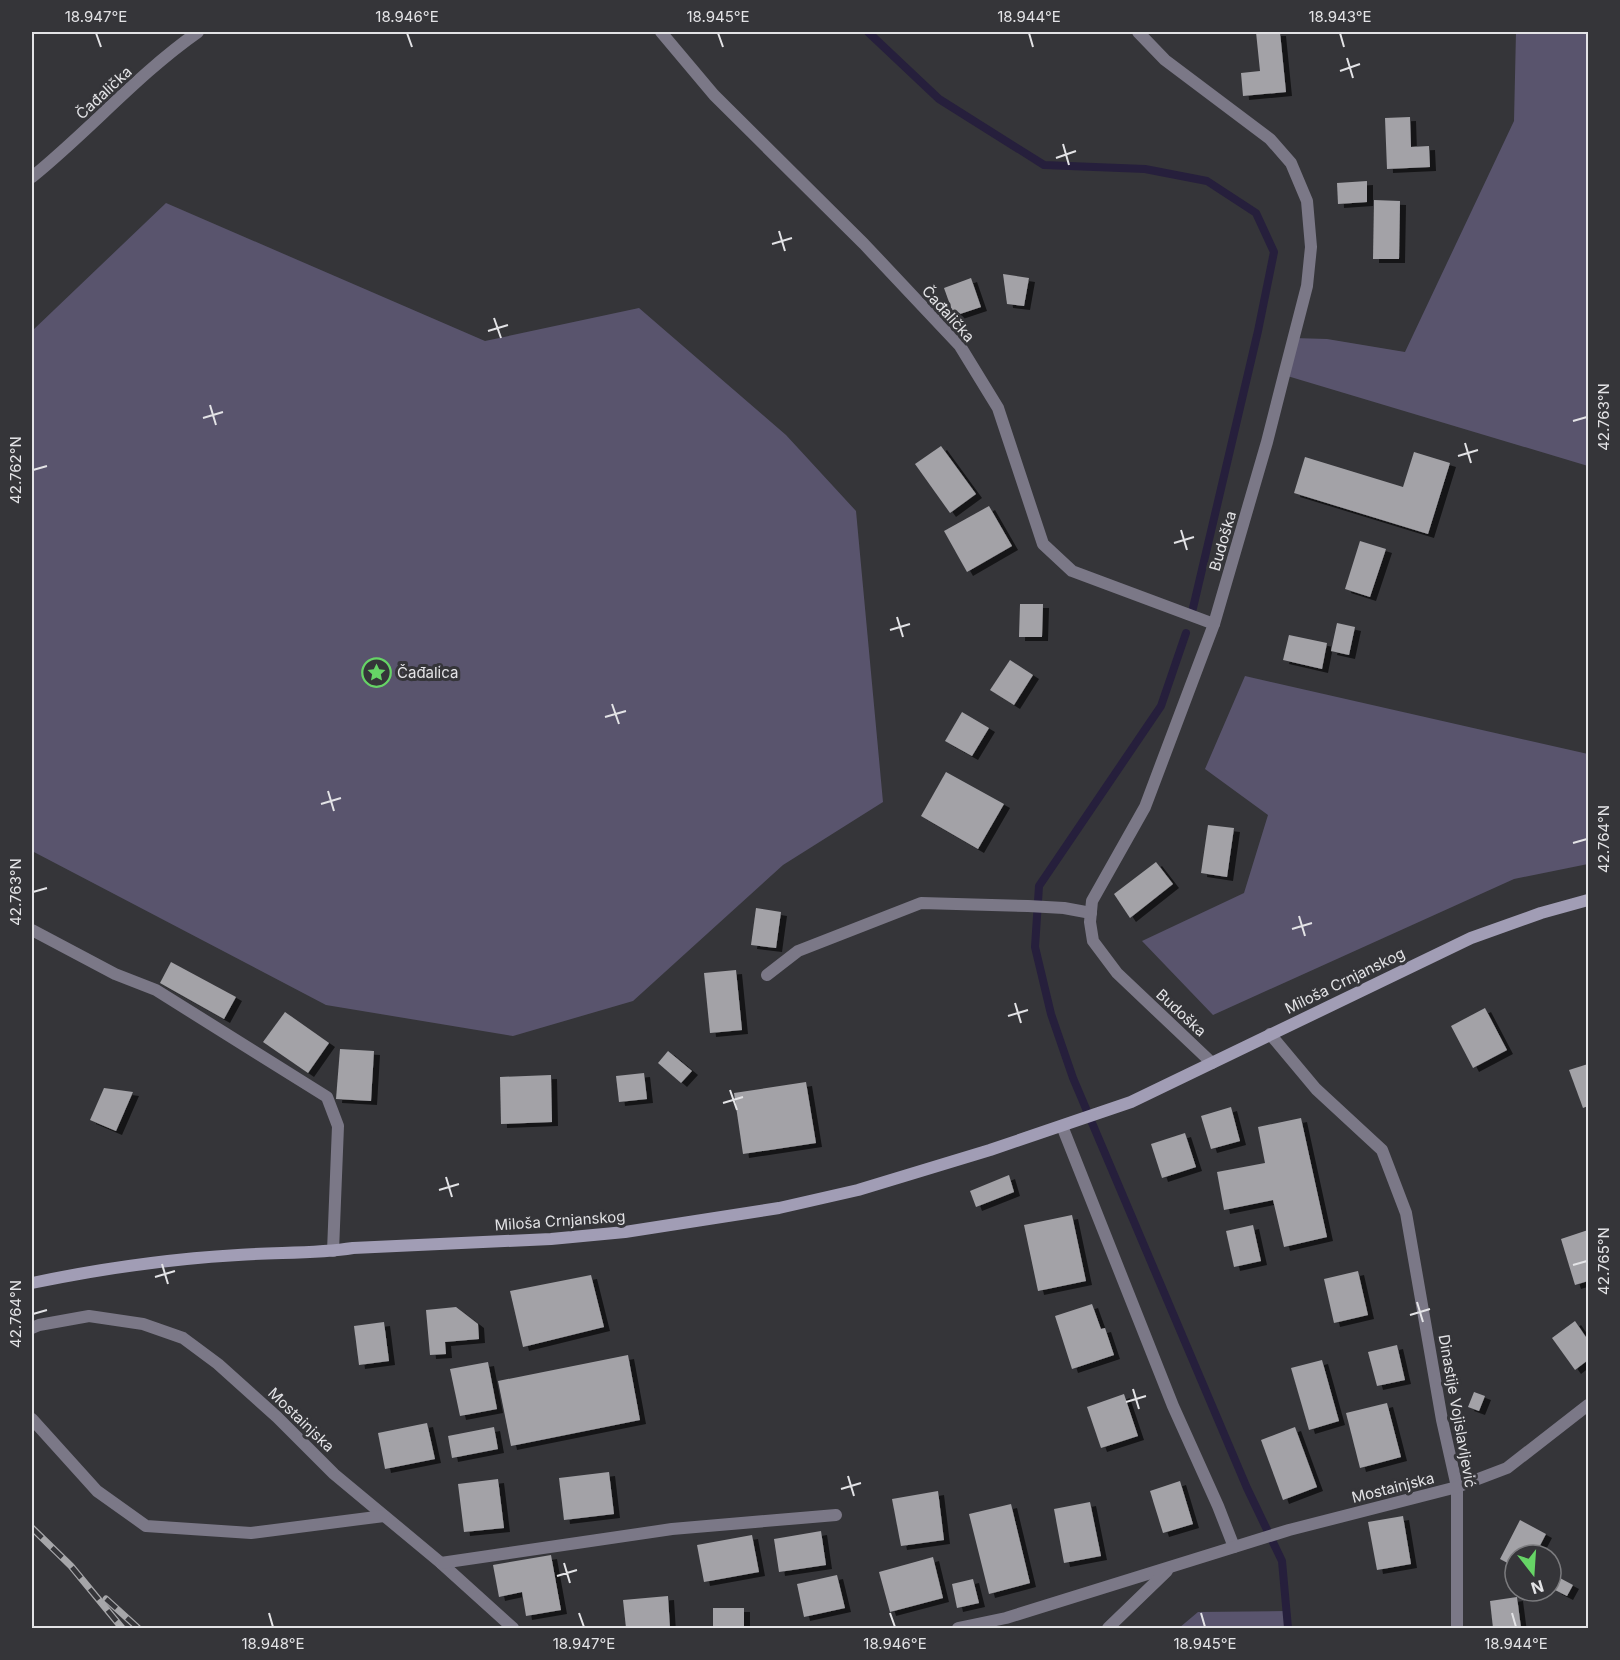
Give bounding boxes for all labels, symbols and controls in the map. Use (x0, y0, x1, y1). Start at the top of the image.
text: 18.947°E (65, 7, 127, 26)
text: 18.946°E (375, 7, 439, 26)
text: 18.945°E (686, 7, 750, 26)
text: 18.944°E (997, 7, 1061, 26)
text: 18.943°E (1308, 7, 1372, 26)
street label: Čađalička (72, 62, 136, 123)
street label: Čađalička (918, 281, 979, 346)
text: 42.763°N (1594, 383, 1613, 451)
text: 42.762°N (6, 436, 25, 504)
street label: Budoška (1205, 509, 1240, 573)
place icon: Čađalica (360, 657, 392, 689)
place label: Čađalica (397, 663, 458, 682)
text: 42.764°N (1594, 805, 1613, 873)
text: 42.763°N (6, 858, 25, 926)
street label: Miloša Crnjanskog (1282, 943, 1408, 1018)
street label: Budoška (1152, 985, 1210, 1041)
street label: Miloša Crnjanskog (494, 1206, 626, 1235)
text: 42.765°N (1594, 1227, 1613, 1295)
text: 42.764°N (6, 1280, 25, 1348)
street label: Dinastije Vojislavljević (1435, 1333, 1480, 1489)
street label: Mostainjska (264, 1383, 338, 1456)
street label: Mostainjska (1350, 1468, 1436, 1507)
north arrow (1503, 1543, 1563, 1603)
text: N (1529, 1576, 1546, 1599)
text: 18.948°E (241, 1634, 305, 1653)
text: 18.947°E (553, 1634, 615, 1653)
text: 18.946°E (863, 1634, 927, 1653)
text: 18.945°E (1173, 1634, 1237, 1653)
text: 18.944°E (1484, 1634, 1548, 1653)

